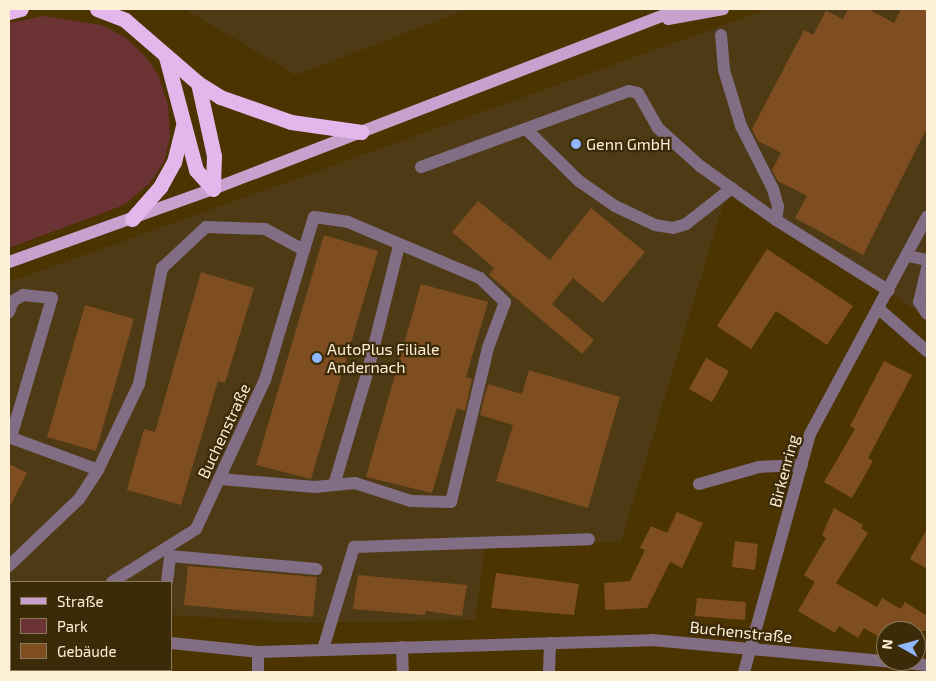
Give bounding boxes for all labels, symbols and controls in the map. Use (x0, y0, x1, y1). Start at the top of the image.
place label: Genn GmbH (586, 134, 671, 154)
marker: Genn GmbH (570, 138, 582, 150)
place label: AutoPlus Filiale Andernach (327, 339, 440, 377)
marker: AutoPlus Filiale Andernach (311, 352, 323, 364)
street label: Buchenstraße (194, 380, 254, 482)
street label: Birkenring (765, 432, 803, 510)
legend (10, 581, 172, 671)
text: Straße (57, 592, 103, 610)
text: Park (57, 617, 88, 635)
street label: Buchenstraße (689, 617, 793, 647)
north arrow (876, 621, 926, 671)
text: N (878, 638, 896, 650)
text: Gebäude (57, 642, 116, 660)

